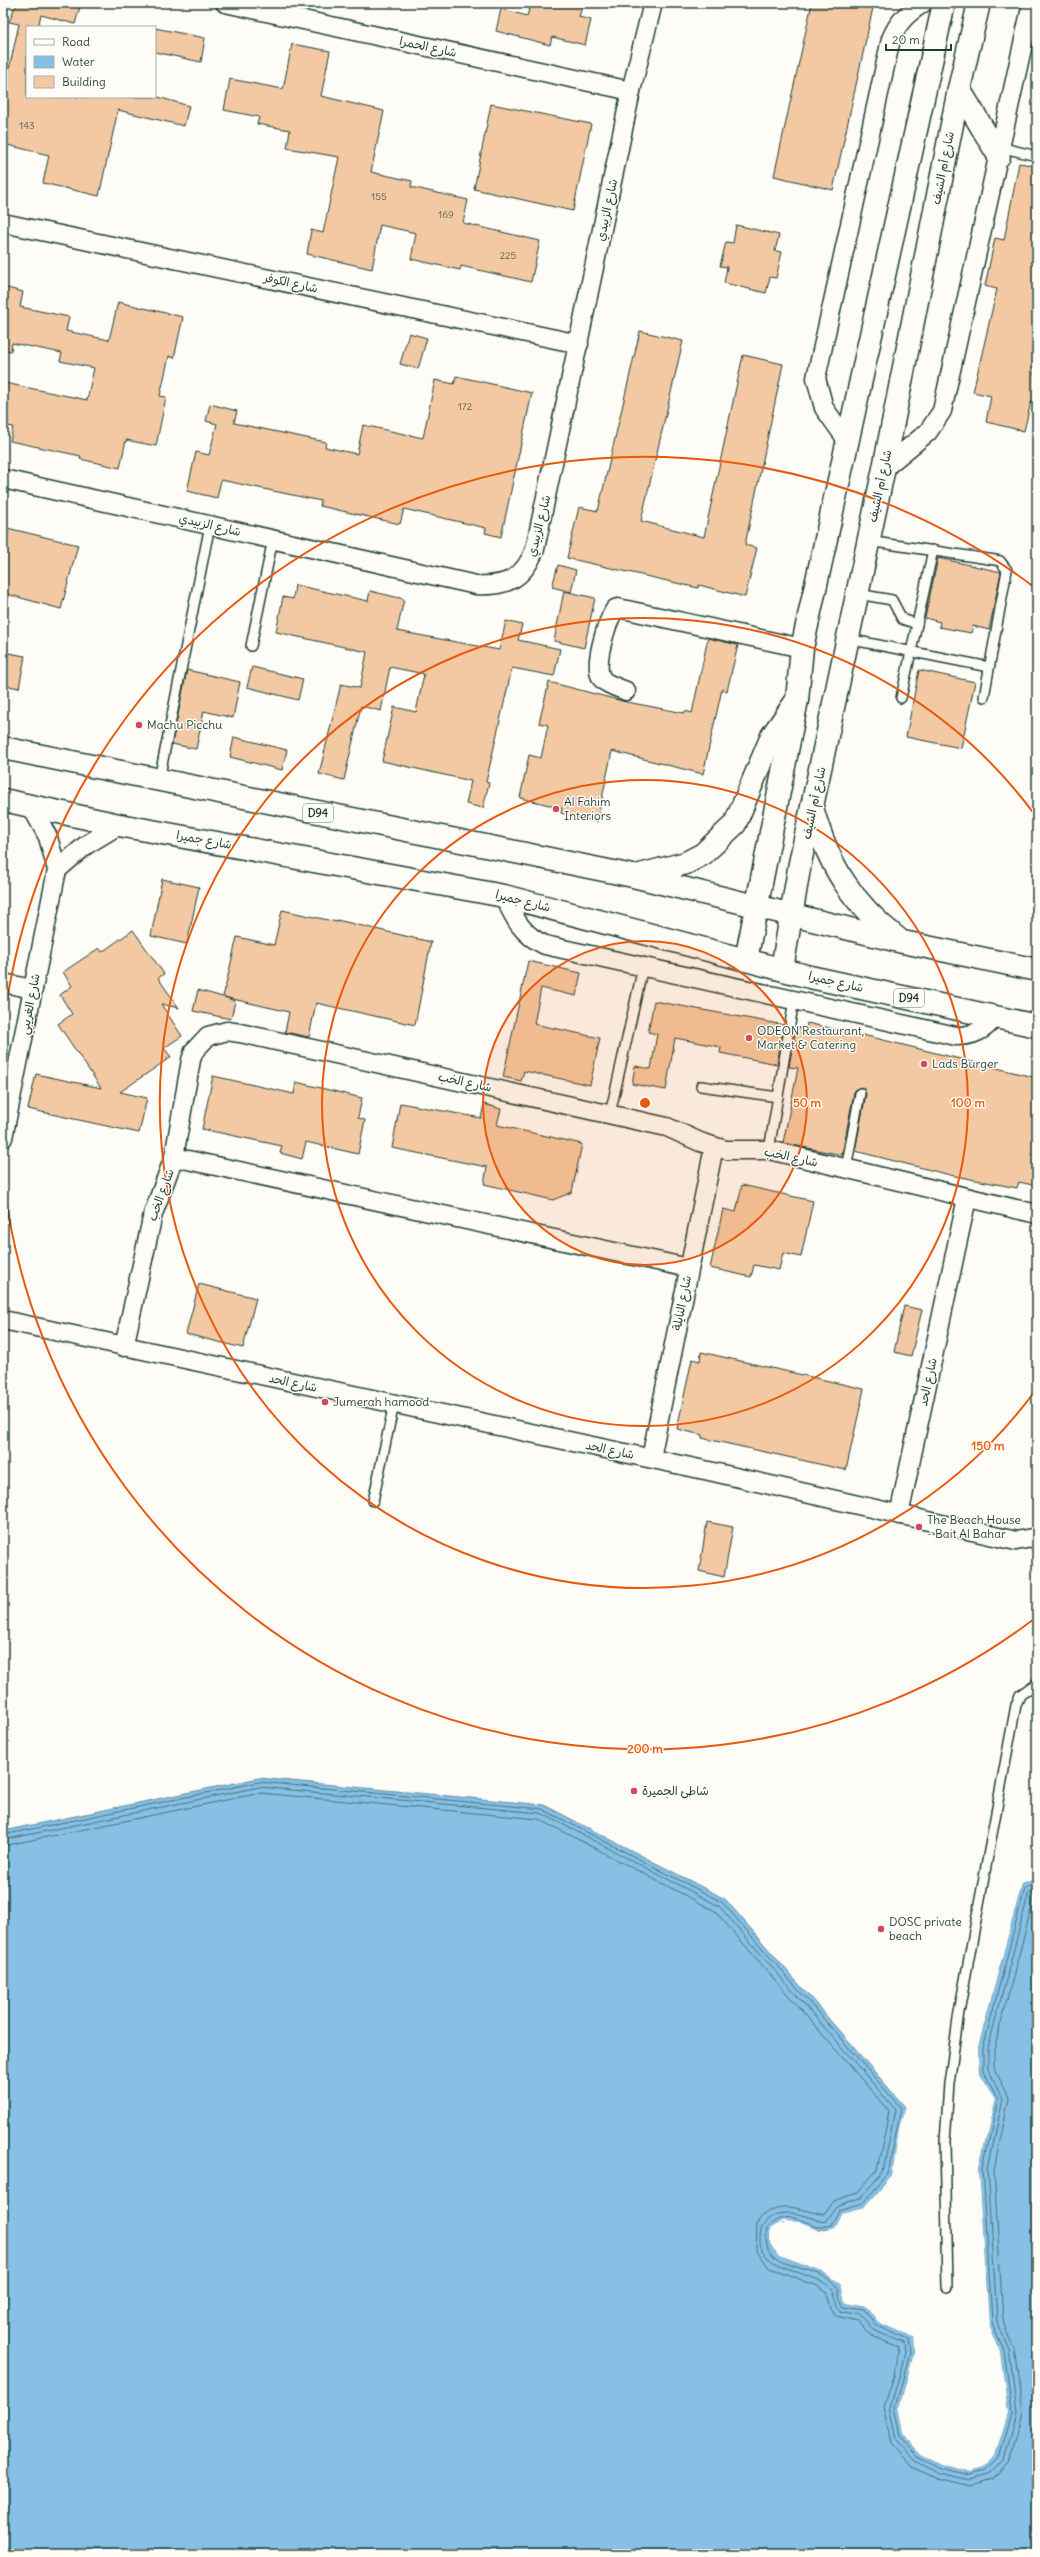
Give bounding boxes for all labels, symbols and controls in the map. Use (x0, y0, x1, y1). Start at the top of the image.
legend (26, 26, 156, 98)
scale bar (886, 26, 951, 52)
text: 20 m (892, 32, 920, 47)
street label: شارع الحمرا (398, 33, 458, 62)
text: Road (62, 34, 90, 49)
text: Water (62, 54, 95, 69)
text: Building (62, 74, 106, 89)
house number: 143 (19, 119, 35, 132)
street label: شارع أم الشيف (928, 130, 959, 206)
street label: شارع الزبيدي (593, 177, 622, 243)
house number: 155 (371, 190, 387, 203)
house number: 169 (438, 208, 454, 221)
house number: 225 (500, 249, 517, 262)
street label: شارع الكوفر (262, 269, 319, 297)
house number: 172 (458, 400, 473, 413)
street label: شارع أم الشيف (864, 448, 897, 524)
street label: شارع الزبيدي (524, 493, 555, 559)
street label: شارع الزبيدي (177, 510, 243, 541)
place label: Machu Picchu (147, 717, 222, 732)
marker: Machu Picchu (134, 720, 144, 730)
street label: شارع أم الشيف (798, 765, 831, 841)
place label: Al Fahim Interiors (564, 794, 611, 823)
road number: D94 (303, 804, 333, 822)
marker: Al Fahim Interiors (551, 804, 561, 814)
street label: شارع جميرا (175, 827, 233, 854)
street label: شارع جميرا (494, 886, 552, 917)
street label: شارع جميرا (807, 968, 865, 997)
street label: شارع الغريبي (16, 972, 47, 1037)
road number: D94 (894, 989, 924, 1007)
place label: ODEON Restaurant, Market & Catering (757, 1023, 864, 1052)
marker: ODEON Restaurant, Market & Catering (744, 1033, 754, 1043)
place label: Lads Burger (932, 1056, 998, 1071)
marker: Lads Burger (919, 1059, 929, 1069)
street label: شارع الخب (437, 1069, 493, 1096)
text: 50 m (793, 1095, 822, 1110)
text: 100 m (951, 1095, 985, 1110)
centre of rings (638, 1096, 652, 1110)
street label: شارع الخب (763, 1144, 819, 1171)
street label: شارع الخب (144, 1167, 179, 1224)
street label: شارع النايلة (669, 1274, 696, 1332)
street label: شارع الحد (915, 1356, 942, 1408)
street label: شارع الحد (267, 1370, 319, 1397)
place label: Jumerah hamood (333, 1394, 429, 1409)
marker: Jumerah hamood (320, 1397, 330, 1407)
street label: شارع الحد (584, 1437, 636, 1464)
text: 150 m (972, 1438, 1005, 1453)
place label: The Beach House - Bait Al Bahar (927, 1512, 1021, 1541)
marker: The Beach House - Bait Al Bahar (914, 1522, 924, 1532)
text: 200 m (627, 1741, 663, 1756)
place label: شاطئ الجميرة (642, 1783, 709, 1799)
marker: شاطئ الجميرة (629, 1786, 639, 1796)
place label: DOSC private beach (889, 1914, 962, 1943)
marker: DOSC private beach (876, 1924, 886, 1934)

